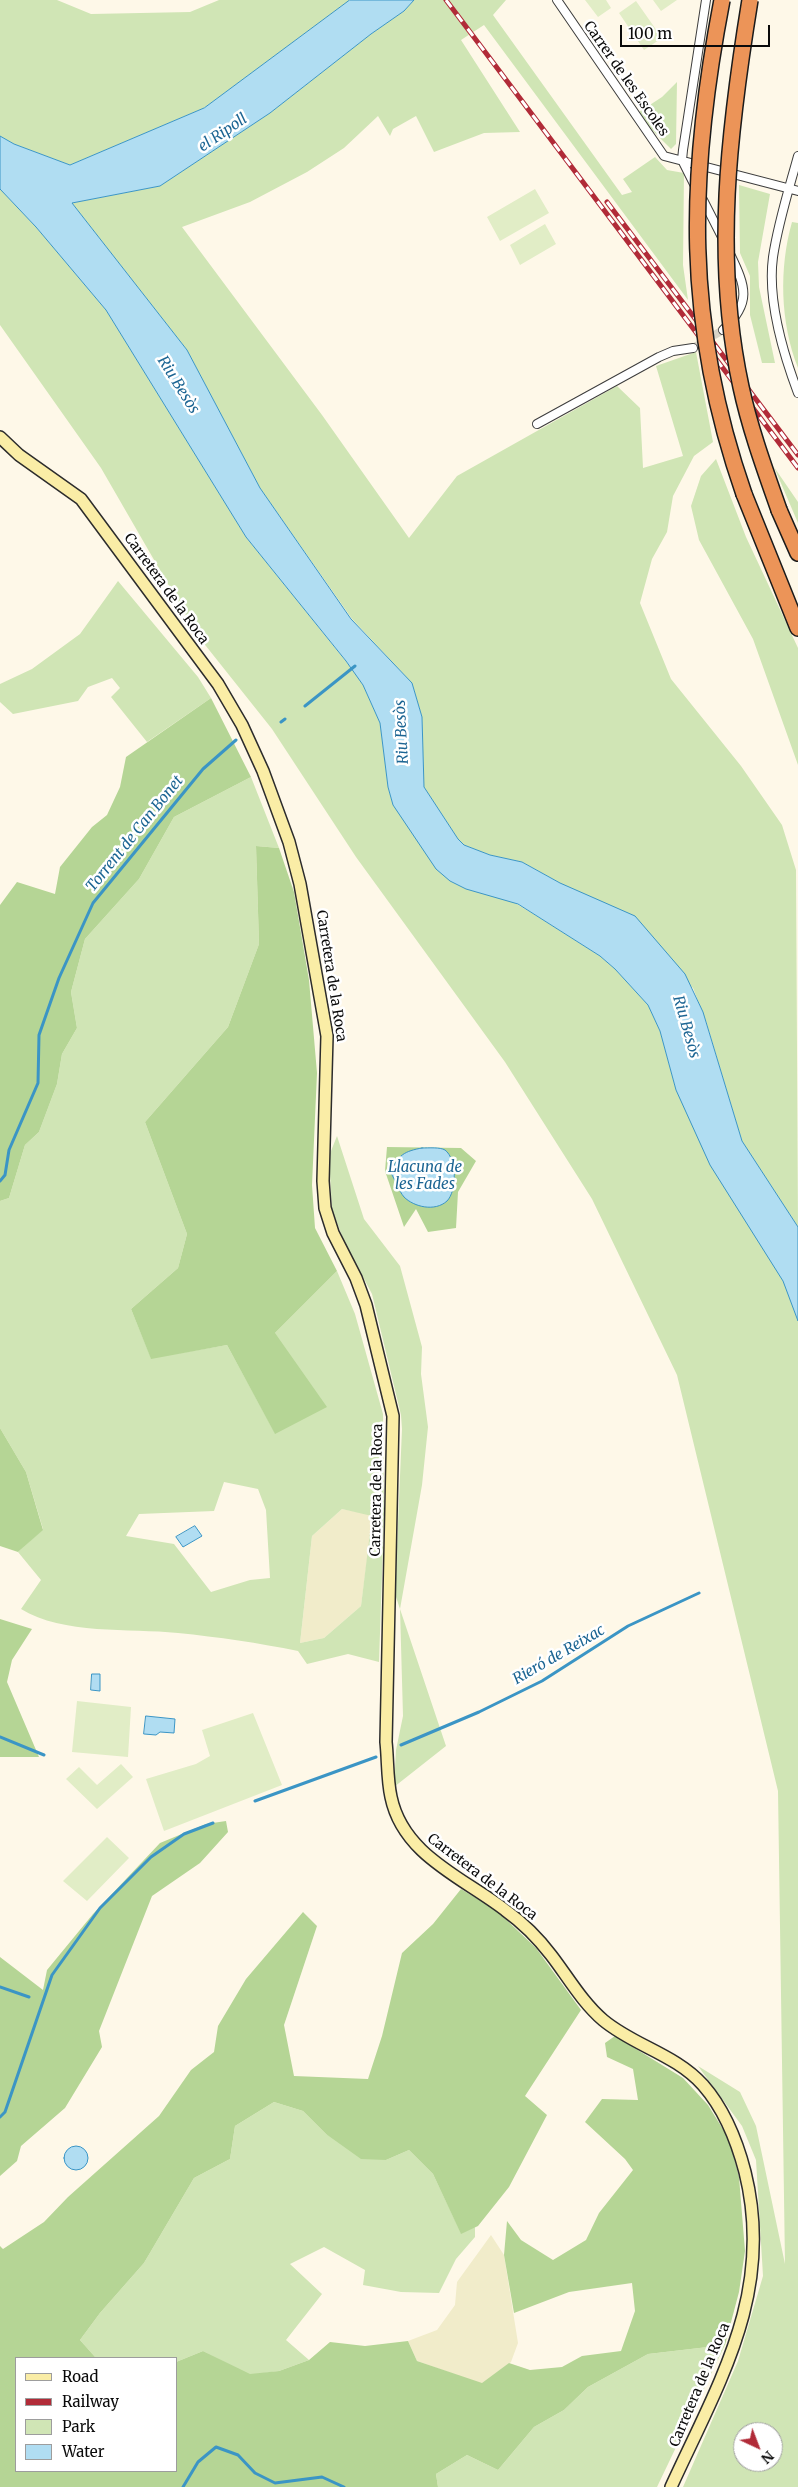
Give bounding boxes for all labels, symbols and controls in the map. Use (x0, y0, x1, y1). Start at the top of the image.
scale bar (623, 15, 773, 47)
street label: Carrer de les Escoles (580, 18, 672, 140)
text: 100 m (628, 24, 672, 43)
water label: el Ripoll (195, 110, 251, 156)
water label: Riu Besòs (153, 353, 203, 417)
street label: Carretera de la Roca (120, 530, 212, 648)
water label: Riu Besòs (391, 699, 413, 765)
water label: Torrent de Can Bonet (83, 772, 187, 896)
street label: Carretera de la Roca (312, 909, 350, 1043)
water label: Riu Besòs (668, 994, 704, 1060)
water label: Llacuna de les Fades (388, 1159, 462, 1194)
street label: Carretera de la Roca (367, 1423, 387, 1557)
water label: Rieró de Reixac (510, 1621, 608, 1689)
street label: Carretera de la Roca (424, 1830, 540, 1924)
street label: Carretera de la Roca (666, 2321, 734, 2449)
legend (15, 2357, 178, 2472)
text: Road (62, 2367, 98, 2386)
text: Railway (62, 2392, 119, 2411)
text: Park (62, 2417, 95, 2436)
north arrow (733, 2422, 783, 2472)
text: Water (62, 2442, 104, 2461)
text: N (757, 2447, 778, 2468)

